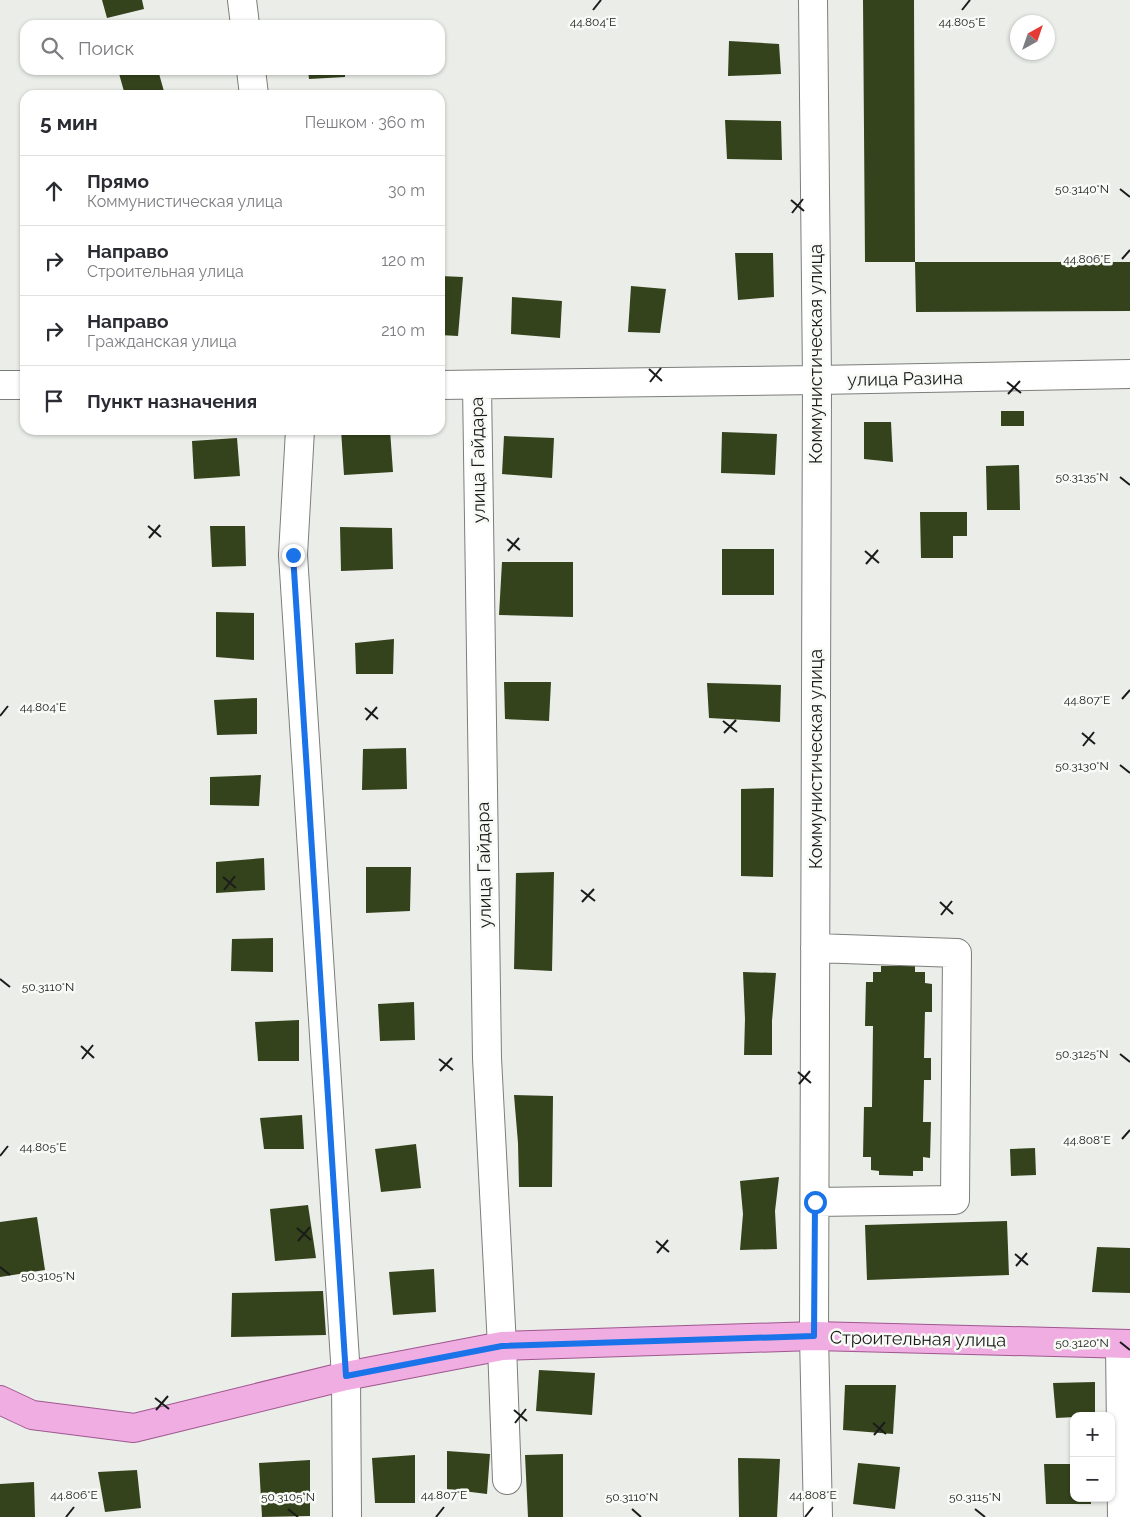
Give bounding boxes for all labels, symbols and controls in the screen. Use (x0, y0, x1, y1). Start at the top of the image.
text: 44.804°E (570, 15, 616, 29)
text: 44.805°E (939, 15, 985, 29)
north arrow (1010, 15, 1055, 60)
search box (20, 20, 445, 75)
icon: search (38, 34, 66, 62)
text: Поиск (78, 37, 134, 59)
text: 5 мин (40, 110, 98, 135)
text: Пешком · 360 m (305, 113, 425, 132)
text: Прямо (87, 170, 149, 192)
icon: ahead (40, 177, 68, 205)
text: 30 m (388, 181, 425, 200)
text: 50.3140°N (1055, 182, 1109, 196)
text: Коммунистическая улица (87, 192, 283, 211)
text: Направо (87, 240, 168, 262)
street label: Коммунистическая улица (805, 244, 826, 464)
icon: right (40, 247, 68, 275)
text: 120 m (381, 251, 425, 270)
text: 44.806°E (1063, 252, 1111, 266)
text: Строительная улица (87, 262, 244, 281)
text: Направо (87, 310, 168, 332)
icon: right (40, 317, 68, 345)
text: 210 m (381, 321, 425, 340)
text: Гражданская улица (87, 332, 237, 351)
street label: улица Разина (847, 367, 963, 390)
icon: arrive (40, 387, 68, 415)
text: Пункт назначения (87, 390, 257, 412)
street label: улица Гайдара (466, 397, 489, 523)
text: 50.3135°N (1055, 470, 1109, 484)
route end (282, 544, 305, 567)
street label: Коммунистическая улица (805, 649, 826, 869)
text: 44.807°E (1064, 693, 1110, 707)
text: 44.804°E (20, 700, 66, 714)
text: 50.3130°N (1055, 759, 1109, 773)
street label: улица Гайдара (472, 802, 495, 928)
text: 50.3110°N (22, 980, 74, 994)
text: 50.3125°N (1056, 1047, 1108, 1061)
text: 44.808°E (1063, 1133, 1111, 1147)
text: 44.805°E (20, 1140, 66, 1154)
route start (804, 1191, 827, 1214)
text: 50.3105°N (21, 1269, 75, 1283)
street label: Строительная улица (830, 1326, 1006, 1351)
text: 50.3120°N (1055, 1336, 1109, 1350)
map controls (1070, 1412, 1115, 1502)
button: + (1070, 1412, 1115, 1457)
button: − (1070, 1457, 1115, 1502)
text: 44.806°E (50, 1488, 98, 1502)
text: 44.807°E (421, 1488, 467, 1502)
text: 44.808°E (789, 1488, 837, 1502)
text: 50.3105°N (261, 1490, 315, 1504)
text: 50.3110°N (606, 1490, 658, 1504)
text: 50.3115°N (949, 1490, 1001, 1504)

